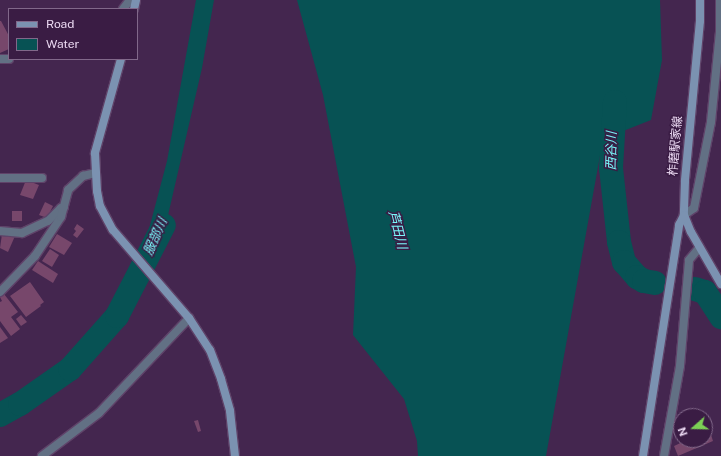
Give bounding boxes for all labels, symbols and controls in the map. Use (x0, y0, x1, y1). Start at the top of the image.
legend (8, 8, 138, 60)
text: Road (46, 17, 74, 31)
text: Water (46, 37, 79, 51)
street label: 柞磨駅家線 (666, 115, 686, 177)
water label: 西谷川 (604, 131, 620, 171)
water label: 芦田川 (385, 209, 409, 251)
water label: 服部川 (141, 216, 171, 258)
north arrow (673, 408, 713, 448)
text: N (676, 426, 690, 438)

